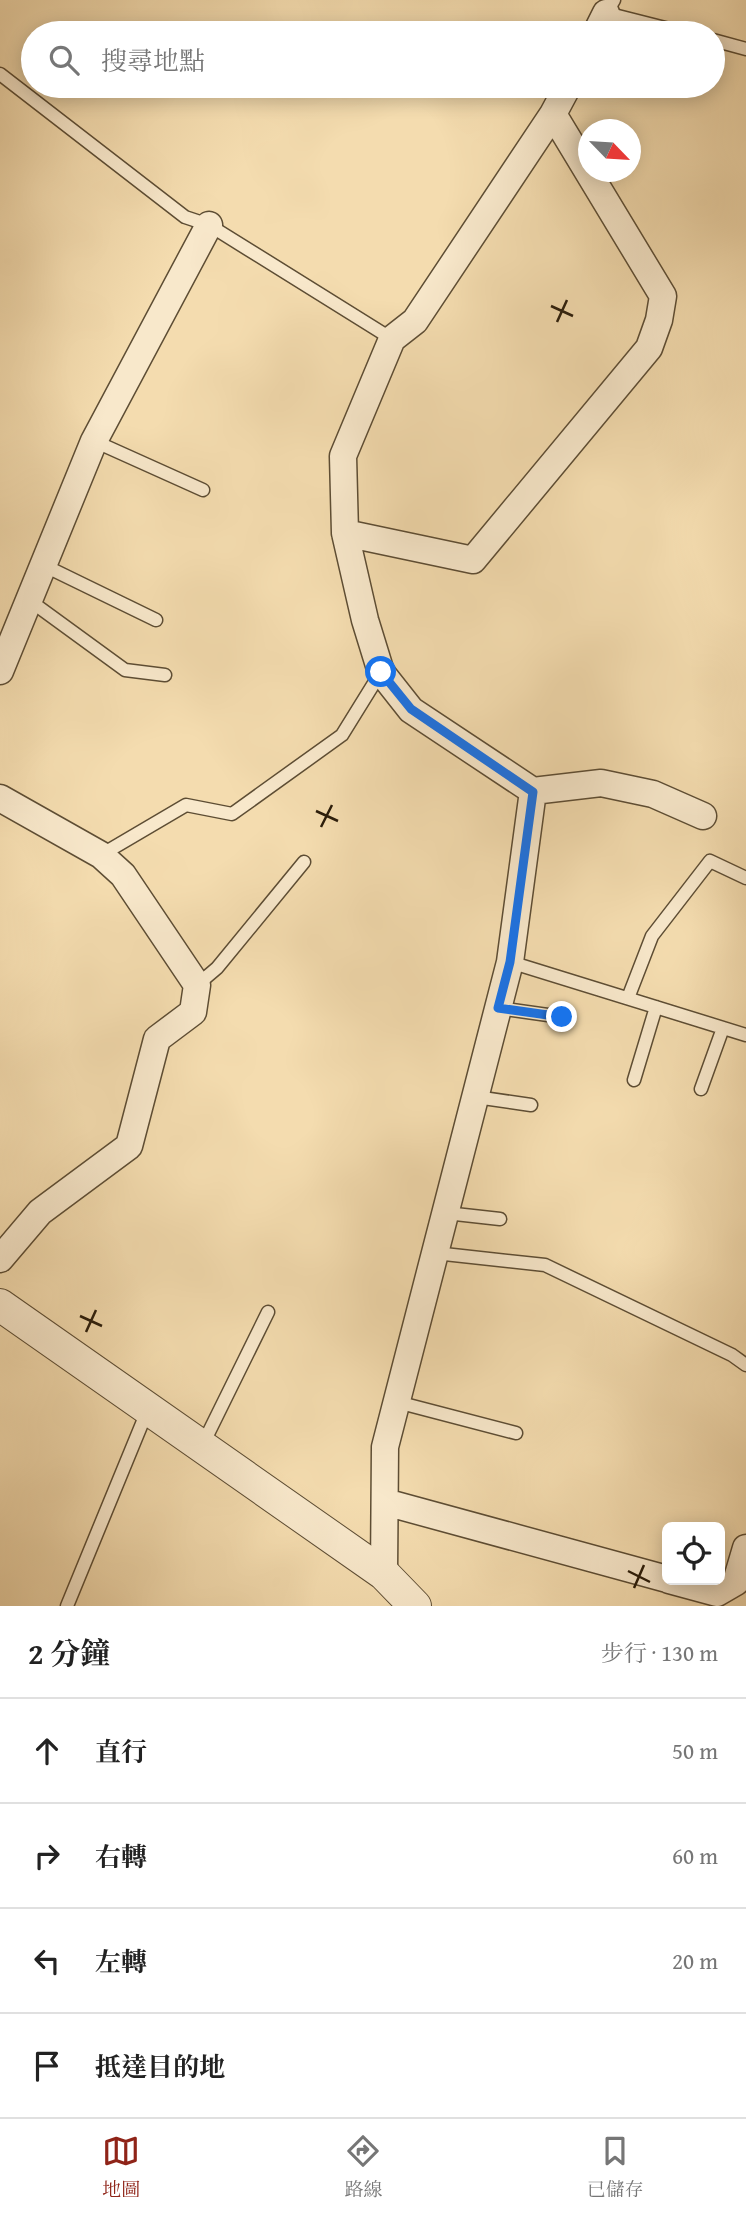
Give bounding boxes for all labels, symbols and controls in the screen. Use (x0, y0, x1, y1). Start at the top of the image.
search box (21, 21, 725, 98)
icon: search (45, 41, 83, 79)
text: 搜尋地點 (101, 41, 205, 80)
north arrow (578, 119, 641, 182)
route start (365, 656, 396, 687)
route end (546, 1001, 577, 1032)
map controls (662, 1522, 725, 1585)
button: locate (662, 1522, 725, 1585)
text: 2 分鐘 (28, 1631, 110, 1675)
text: 步行 · 130 m (601, 1636, 718, 1669)
icon: ahead (28, 1732, 66, 1770)
text: 直行 (95, 1732, 147, 1771)
text: 50 m (672, 1734, 718, 1767)
icon: right (28, 1837, 66, 1875)
text: 右轉 (95, 1837, 147, 1876)
text: 60 m (672, 1839, 718, 1872)
icon: left (28, 1942, 66, 1980)
text: 左轉 (95, 1942, 147, 1981)
text: 20 m (672, 1944, 718, 1977)
icon: arrive (28, 2047, 66, 2085)
text: 抵達目的地 (95, 2047, 225, 2086)
tab: 地圖 (102, 2132, 140, 2203)
tab: 路線 (344, 2132, 383, 2203)
tab: 已儲存 (587, 2132, 644, 2203)

